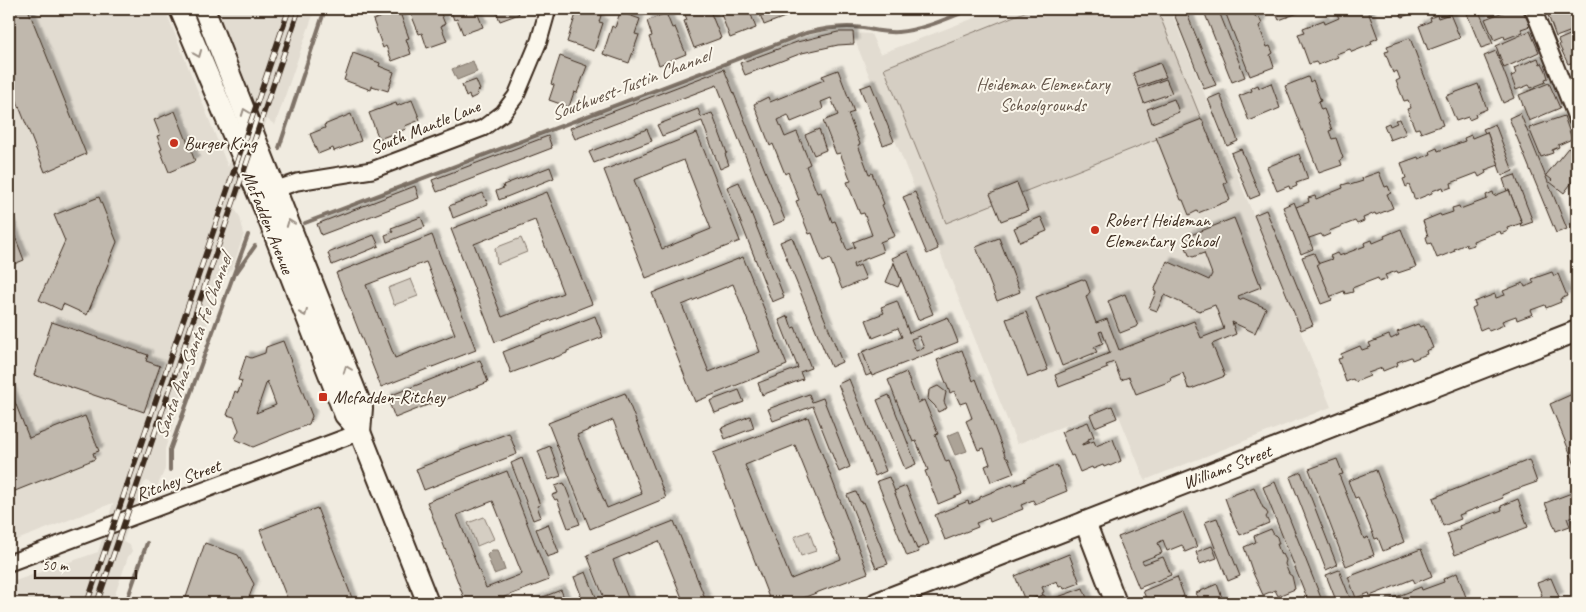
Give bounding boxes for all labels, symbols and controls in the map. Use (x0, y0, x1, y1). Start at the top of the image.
water label: Southwest-Tustin Channel (547, 41, 719, 126)
one-way arrow (192, 49, 202, 58)
park label: Heideman Elementary Schoolgrounds (976, 73, 1112, 116)
street label: South Mantle Lane (367, 95, 484, 159)
one-way arrow (241, 108, 252, 117)
place label: Burger King (184, 132, 258, 154)
marker: Burger King (168, 137, 180, 149)
street label: McFadden Avenue (237, 167, 299, 278)
place label: Robert Heideman Elementary School (1105, 209, 1220, 252)
one-way arrow (286, 219, 296, 228)
marker: Robert Heideman Elementary School (1089, 224, 1101, 236)
water label: Santa Ana-Santa Fe Channel (149, 246, 240, 442)
one-way arrow (298, 308, 309, 317)
one-way arrow (343, 365, 353, 374)
place label: Mcfadden-Ritchey (333, 386, 447, 408)
marker: Mcfadden-Ritchey (317, 391, 329, 403)
street label: Williams Street (1180, 439, 1276, 494)
street label: Ritchey Street (133, 454, 225, 506)
scale bar (35, 547, 136, 579)
text: 50 m (42, 556, 69, 575)

